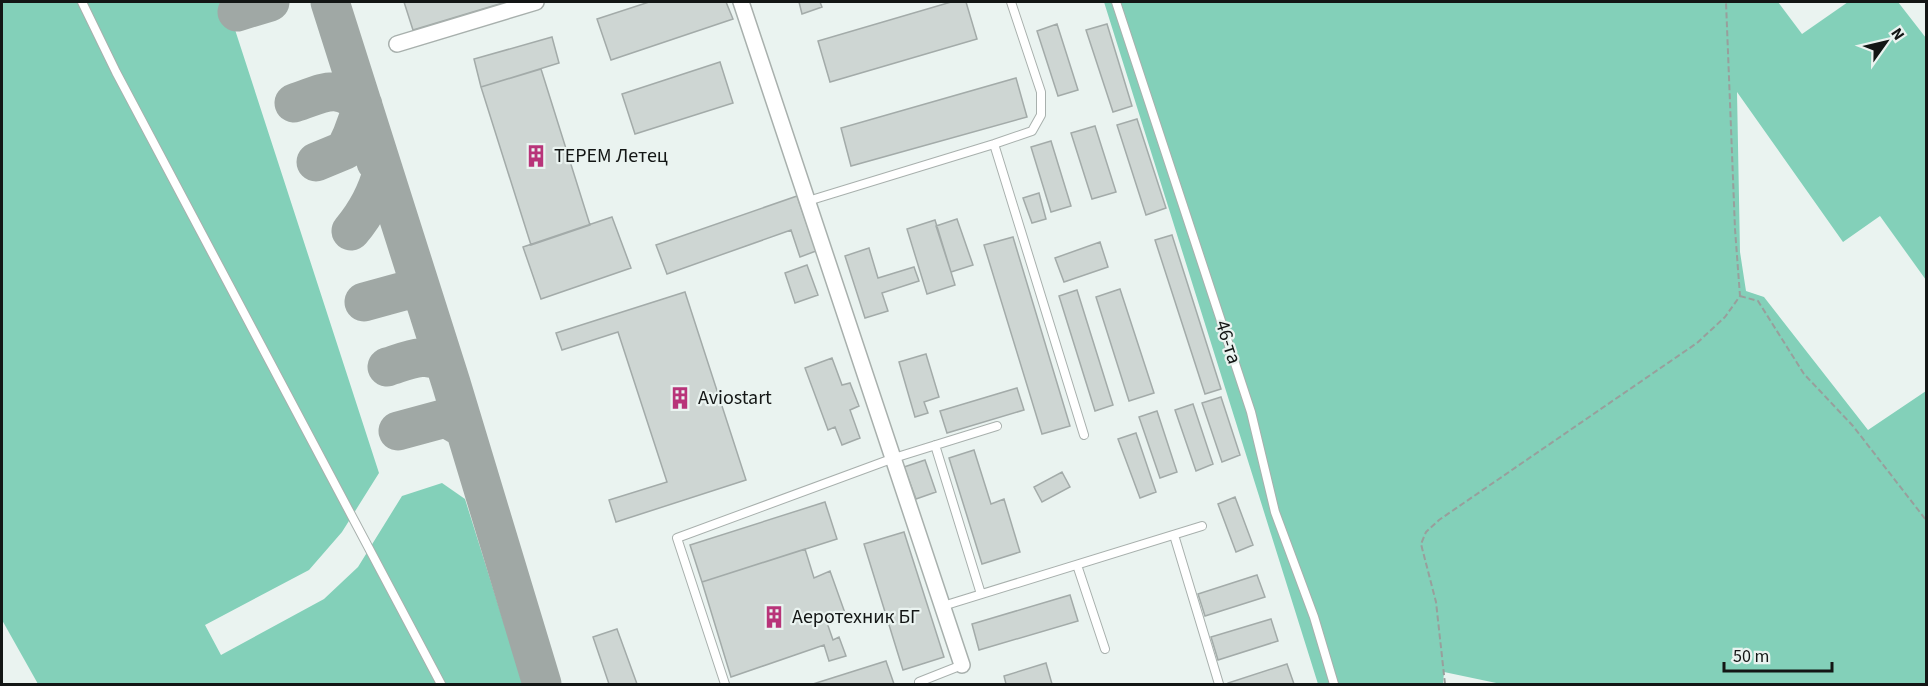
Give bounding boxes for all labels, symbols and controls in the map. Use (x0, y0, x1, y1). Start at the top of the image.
north arrow (1856, 12, 1916, 72)
text: N (1886, 24, 1910, 45)
place label: ТЕРЕМ Летец (554, 142, 668, 170)
building icon: ТЕРЕМ Летец (523, 143, 549, 169)
street label: 46-та (1208, 317, 1248, 367)
place label: Aviostart (698, 384, 772, 412)
building icon: Aviostart (667, 385, 693, 411)
place label: Аеротехник БГ (792, 603, 920, 631)
building icon: Аеротехник БГ (761, 604, 787, 630)
scale bar (1724, 635, 1832, 673)
text: 50 m (1733, 644, 1769, 669)

